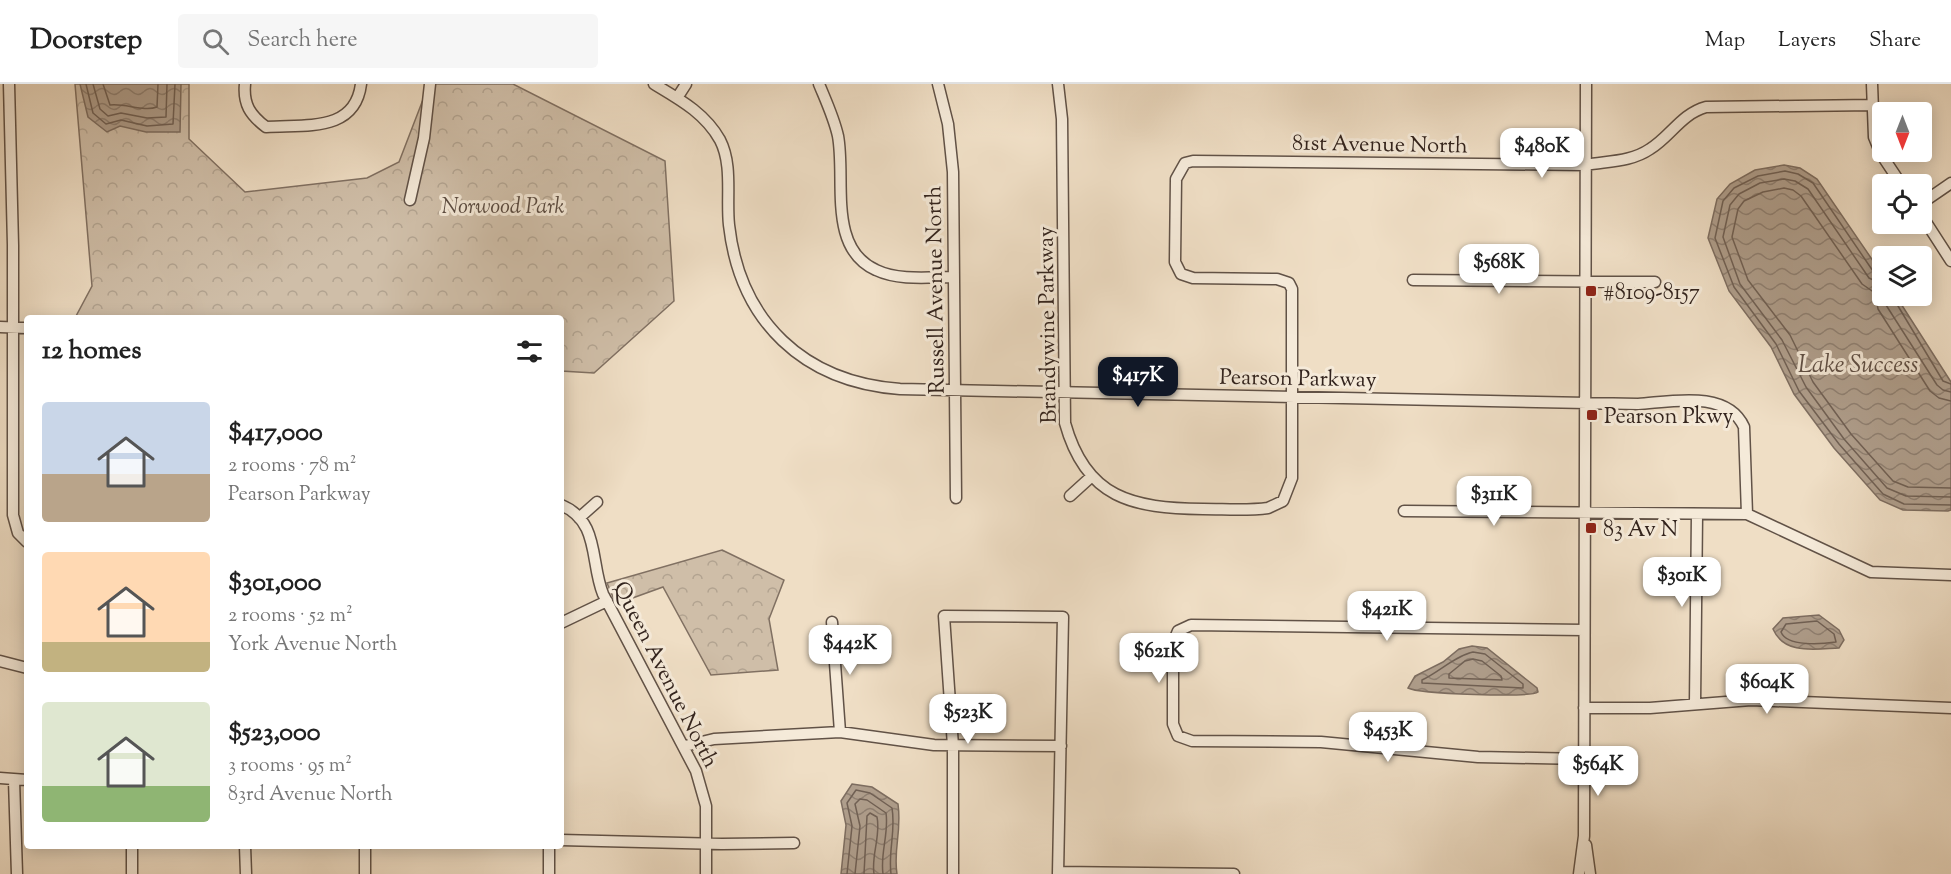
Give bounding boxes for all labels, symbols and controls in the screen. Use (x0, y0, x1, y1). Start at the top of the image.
search box (178, 14, 598, 68)
text: Doorstep (30, 21, 142, 61)
icon: search (199, 25, 232, 58)
text: Search here (247, 25, 358, 57)
text: Map (1705, 26, 1745, 56)
text: Layers (1778, 26, 1836, 56)
text: Share (1869, 26, 1921, 56)
north arrow (1872, 102, 1932, 162)
map controls (1872, 102, 1932, 306)
street label: 81st Avenue North (1292, 128, 1468, 164)
pin: $480K (1500, 128, 1584, 179)
text: $480K (1514, 133, 1570, 162)
button: locate (1872, 174, 1932, 234)
street label: Russell Avenue North (919, 185, 955, 394)
park label: Norwood Park (441, 192, 565, 224)
street label: Brandywine Parkway (1031, 226, 1067, 424)
pin: $568K (1457, 244, 1541, 295)
button: layers (1872, 246, 1932, 306)
text: $568K (1473, 249, 1525, 278)
place label: #8109-8157 (1603, 278, 1700, 310)
marker: #8109-8157 (1584, 284, 1598, 298)
text: 12 homes (42, 333, 141, 370)
icon: filters (513, 335, 546, 368)
water label: Lake Success (1798, 349, 1918, 383)
pin: $417K (1096, 357, 1180, 408)
text: $417K (1112, 362, 1164, 391)
street label: Pearson Parkway (1219, 363, 1377, 397)
place label: Pearson Pkwy (1604, 402, 1734, 434)
marker: Pearson Pkwy (1585, 408, 1599, 422)
text: $417,000 (228, 415, 323, 452)
icon: home (90, 426, 162, 498)
text: 2 rooms · 78 m² (228, 452, 357, 481)
pin: $311K (1452, 476, 1536, 527)
text: Pearson Parkway (228, 481, 371, 510)
text: $311K (1471, 481, 1517, 510)
place label: 83 Av N (1603, 515, 1678, 547)
marker: 83 Av N (1584, 521, 1598, 535)
pin: $301K (1640, 557, 1724, 608)
text: $301K (1657, 562, 1707, 591)
text: $301,000 (228, 565, 321, 602)
icon: home (90, 576, 162, 648)
street label: Queen Avenue North (603, 577, 725, 774)
pin: $421K (1345, 591, 1429, 642)
text: $421K (1361, 596, 1413, 625)
text: 2 rooms · 52 m² (228, 602, 353, 631)
pin: $442K (808, 625, 892, 676)
text: $442K (823, 630, 877, 659)
text: York Avenue North (228, 631, 398, 660)
pin: $621K (1117, 633, 1201, 684)
text: $621K (1133, 638, 1185, 667)
pin: $604K (1725, 664, 1809, 715)
text: $604K (1740, 669, 1794, 698)
pin: $523K (926, 694, 1010, 745)
text: $523K (943, 699, 993, 728)
pin: $453K (1346, 712, 1430, 763)
text: $523,000 (228, 715, 320, 752)
text: $453K (1363, 717, 1413, 746)
icon: home (90, 726, 162, 798)
pin: $564K (1556, 746, 1640, 797)
text: $564K (1572, 751, 1624, 780)
text: 3 rooms · 95 m² (228, 752, 352, 781)
text: 83rd Avenue North (228, 781, 393, 810)

